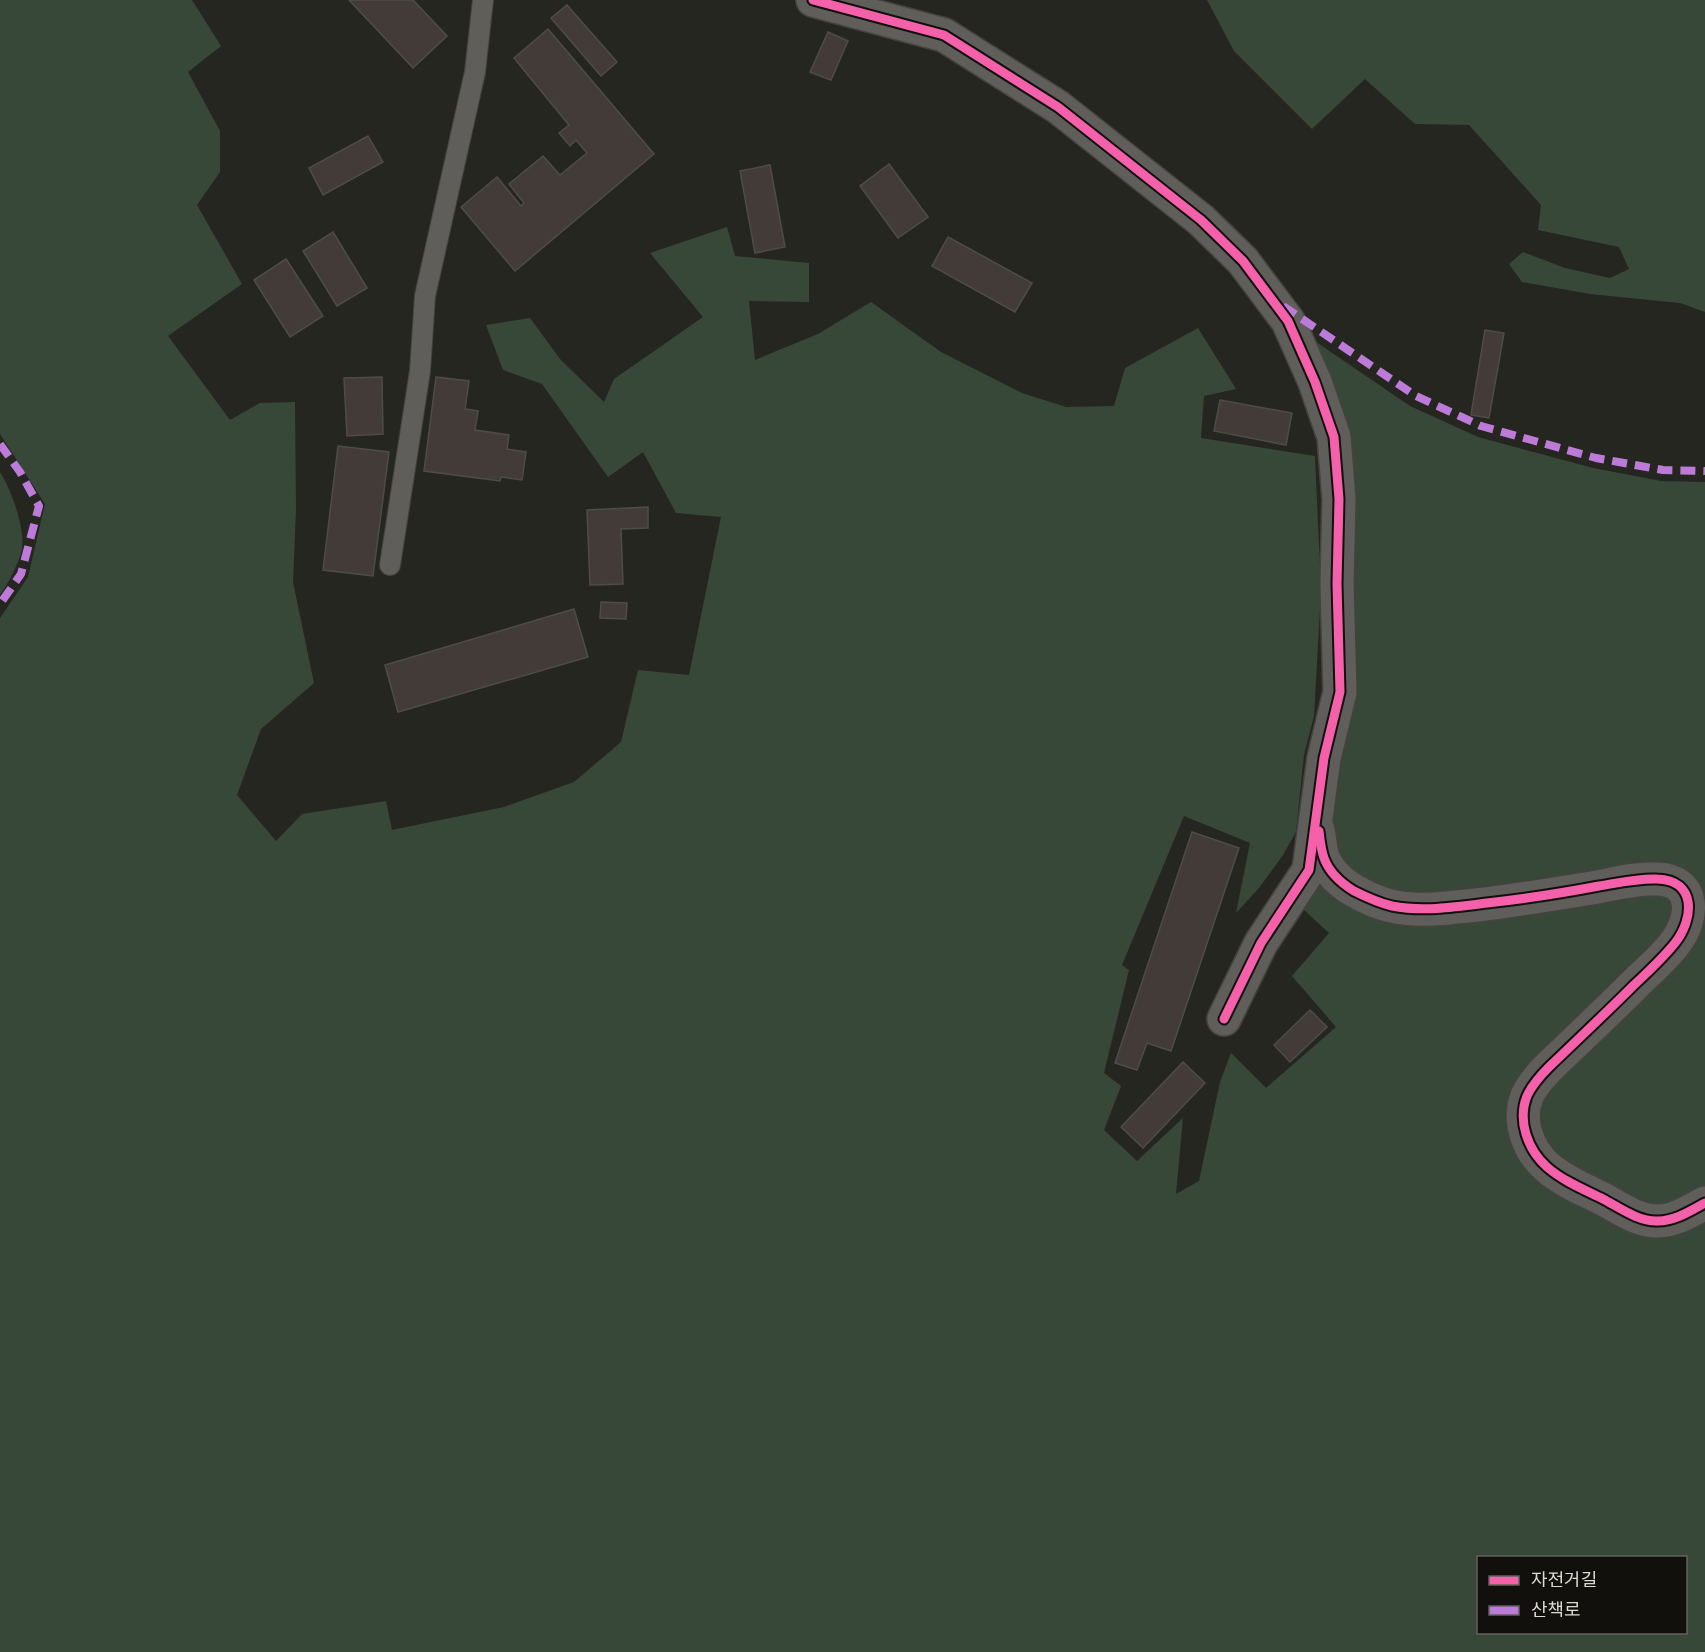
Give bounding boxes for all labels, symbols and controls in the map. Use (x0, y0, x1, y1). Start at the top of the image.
legend (1477, 1556, 1687, 1634)
text: 자전거길 (1531, 1569, 1597, 1591)
text: 산책로 (1531, 1599, 1581, 1621)

